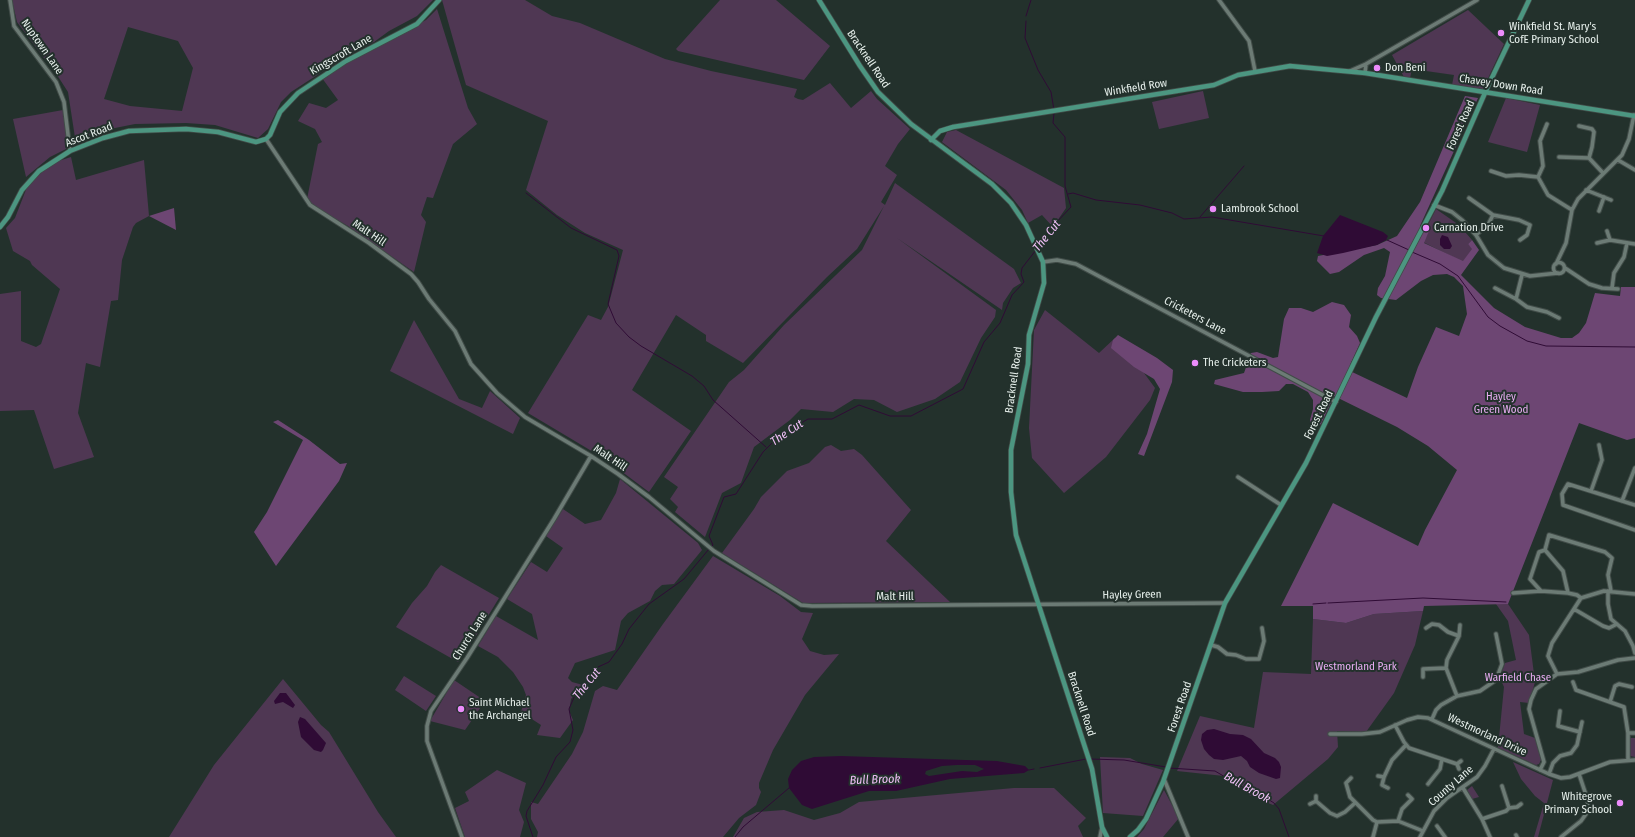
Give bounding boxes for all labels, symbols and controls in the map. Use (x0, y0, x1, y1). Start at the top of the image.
street label: Nuptown Lane (18, 17, 66, 77)
place label: Winkfield St. Mary's CofE Primary School (1509, 20, 1599, 46)
street label: Bracknell Road (844, 27, 892, 91)
marker: Winkfield St. Mary's CofE Primary School (1496, 28, 1506, 38)
street label: Kingscroft Lane (308, 32, 374, 78)
place label: Don Beni (1385, 61, 1426, 75)
marker: Don Beni (1372, 63, 1382, 73)
street label: Chavey Down Road (1458, 72, 1544, 98)
street label: Winkfield Row (1104, 77, 1168, 99)
street label: Forest Road (1444, 98, 1478, 152)
street label: Ascot Road (63, 120, 115, 150)
place label: Lambrook School (1221, 202, 1299, 216)
marker: Lambrook School (1208, 204, 1218, 214)
street label: Malt Hill (350, 217, 388, 249)
water label: The Cut (1030, 217, 1064, 255)
place label: Carnation Drive (1434, 221, 1504, 235)
marker: Carnation Drive (1421, 223, 1431, 233)
street label: Cricketers Lane (1162, 294, 1228, 338)
street label: Bracknell Road (1003, 346, 1025, 414)
place label: The Cricketers (1203, 356, 1266, 370)
marker: The Cricketers (1190, 358, 1200, 368)
street label: Forest Road (1301, 388, 1337, 442)
park label: Hayley Green Wood (1474, 390, 1528, 416)
water label: The Cut (768, 417, 806, 449)
street label: Malt Hill (591, 442, 629, 474)
street label: Hayley Green (1102, 588, 1162, 602)
street label: Malt Hill (876, 590, 914, 604)
street label: Church Lane (450, 609, 490, 663)
park label: Westmorland Park (1315, 660, 1397, 674)
water label: The Cut (570, 665, 604, 703)
street label: Bracknell Road (1064, 670, 1098, 738)
park label: Warfield Chase (1485, 671, 1551, 685)
street label: Forest Road (1165, 680, 1195, 734)
place label: Saint Michael the Archangel (469, 696, 531, 722)
marker: Saint Michael the Archangel (456, 704, 466, 714)
street label: Westmorland Drive (1445, 711, 1529, 759)
street label: County Lane (1426, 763, 1476, 809)
water label: Bull Brook (1221, 769, 1273, 807)
water label: Bull Brook (849, 772, 901, 788)
place label: Whitegrove Primary School (1544, 790, 1612, 816)
marker: Whitegrove Primary School (1615, 798, 1625, 808)

